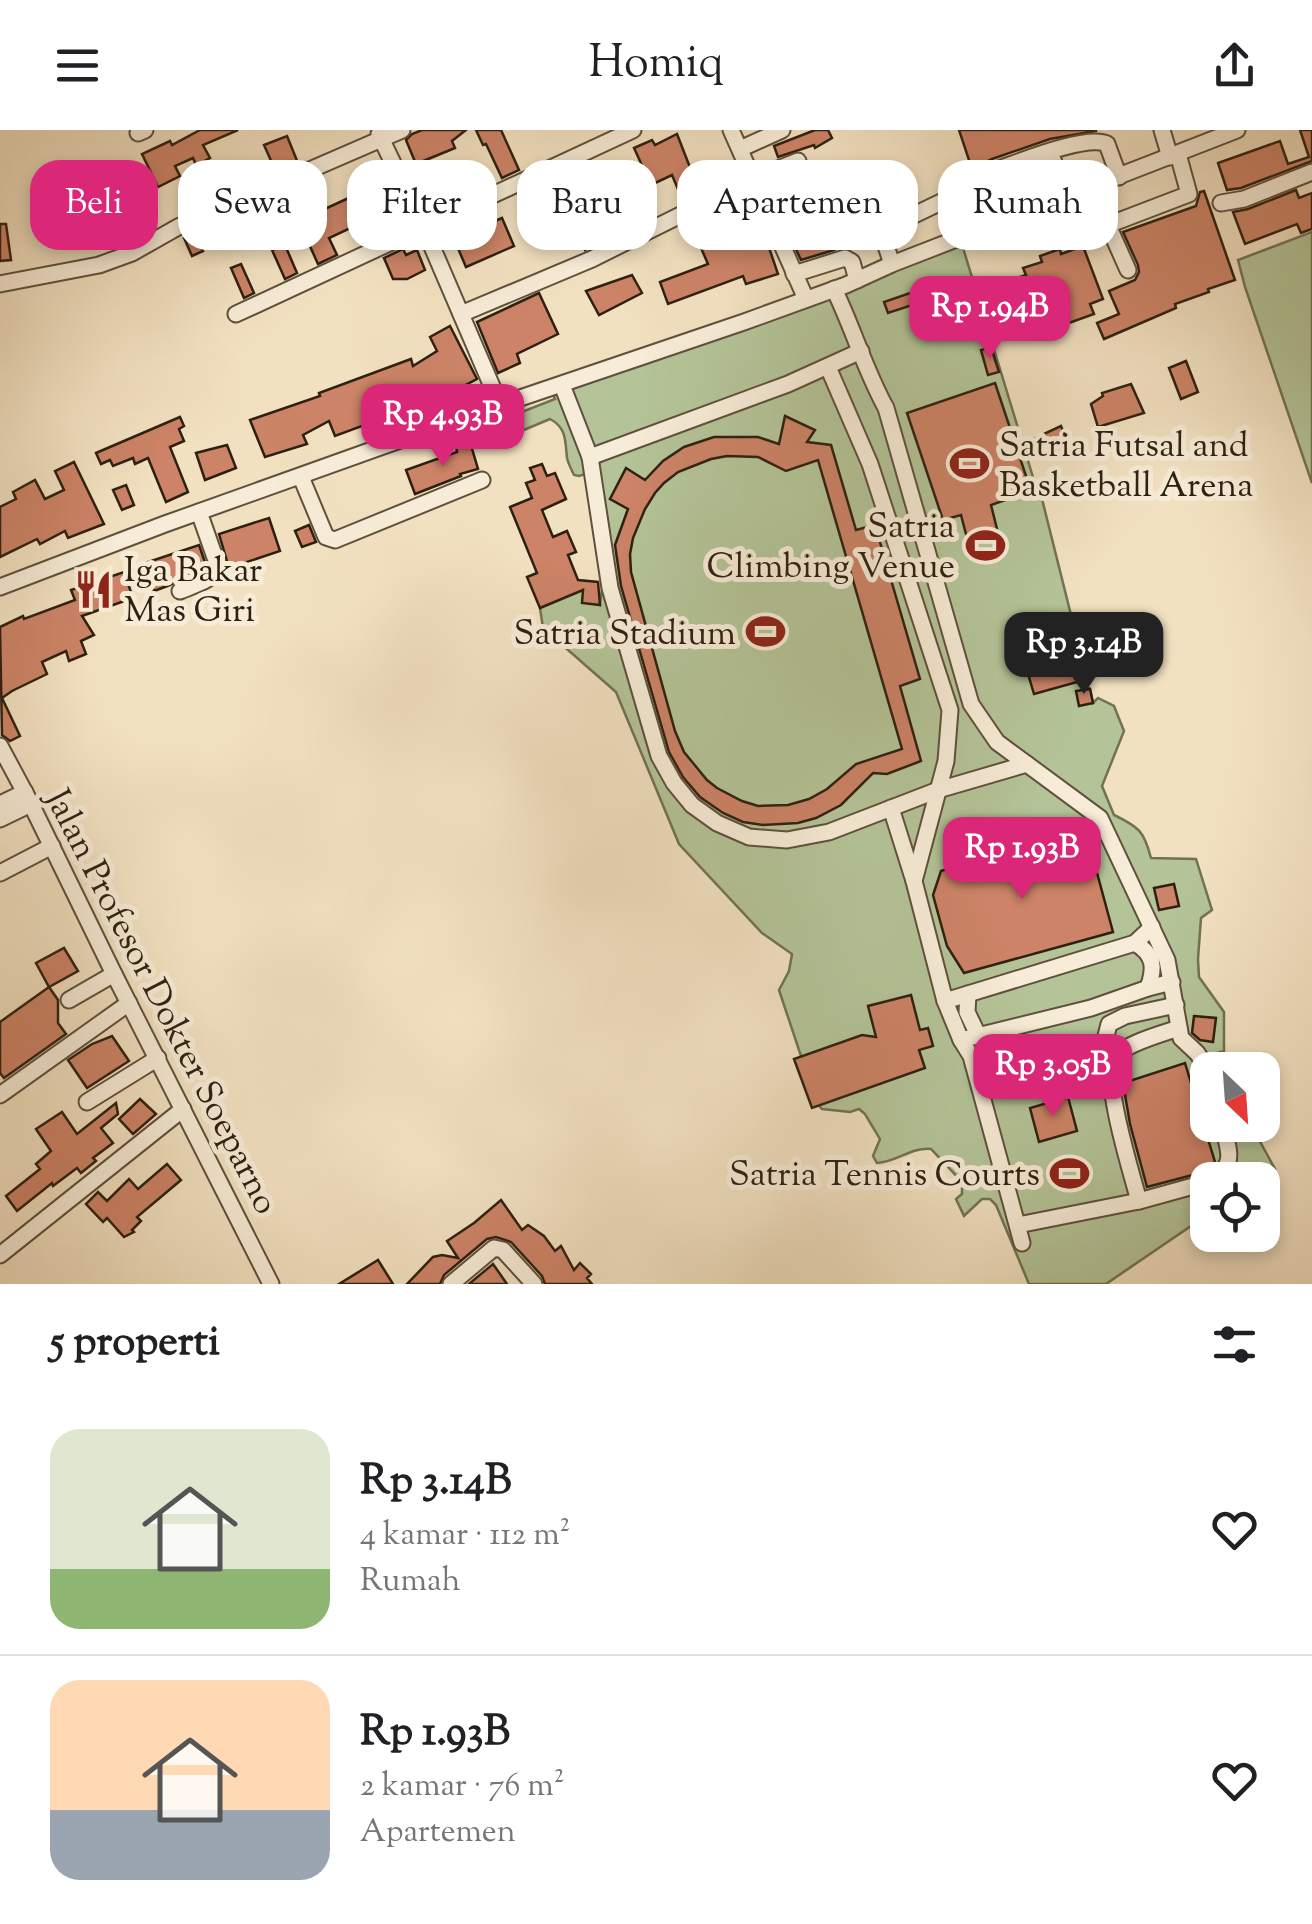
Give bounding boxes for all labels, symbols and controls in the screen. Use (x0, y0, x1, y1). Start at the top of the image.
text: Homiq (588, 33, 724, 98)
icon: menu (50, 38, 105, 93)
icon: share (1207, 38, 1262, 93)
chip: Beli (30, 160, 158, 250)
chip: Sewa (178, 160, 327, 250)
chip: Filter (347, 160, 497, 250)
chip: Baru (517, 160, 657, 250)
chip: Apartemen (677, 160, 918, 250)
chip: Rumah (938, 160, 1118, 250)
pin: Rp 1.94B (887, 276, 1093, 361)
text: Rp 1.94B (931, 285, 1049, 331)
pin: Rp 4.93B (340, 384, 546, 469)
text: Rp 4.93B (383, 393, 503, 439)
place label: Satria Futsal and Basketball Arena (999, 422, 1253, 513)
sports icon: Satria Futsal and Basketball Arena (948, 443, 990, 485)
place label: Satria Climbing Venue (707, 503, 955, 594)
sports icon: Satria Climbing Venue (964, 524, 1006, 566)
place label: Iga Bakar Mas Giri (124, 547, 262, 638)
restaurant icon: Iga Bakar Mas Giri (73, 568, 115, 610)
place label: Satria Stadium (514, 610, 736, 661)
sports icon: Satria Stadium (745, 611, 787, 653)
pin: Rp 3.14B (981, 612, 1187, 697)
text: Rp 3.14B (1026, 621, 1142, 667)
street label: Jalan Profesor Dokter Soeparno (29, 779, 290, 1224)
pin: Rp 1.93B (919, 817, 1125, 902)
text: Rp 1.93B (965, 826, 1079, 872)
pin: Rp 3.05B (950, 1034, 1156, 1119)
text: Rp 3.05B (995, 1043, 1111, 1089)
north arrow (1190, 1052, 1280, 1142)
map controls (1190, 1052, 1280, 1252)
place label: Satria Tennis Courts (729, 1151, 1040, 1202)
sports icon: Satria Tennis Courts (1049, 1152, 1091, 1194)
button: locate (1190, 1162, 1280, 1252)
text: 5 properti (50, 1314, 220, 1374)
icon: filters (1207, 1317, 1262, 1372)
text: Rp 3.14B (360, 1453, 511, 1513)
icon: home (130, 1469, 250, 1589)
icon: heart (1207, 1502, 1262, 1557)
text: 4 kamar · 112 m² (360, 1513, 570, 1559)
text: Rumah (360, 1559, 460, 1605)
text: Rp 1.93B (360, 1704, 510, 1764)
icon: home (130, 1720, 250, 1840)
icon: heart (1207, 1753, 1262, 1808)
text: 2 kamar · 76 m² (360, 1764, 564, 1810)
text: Apartemen (360, 1810, 516, 1856)

